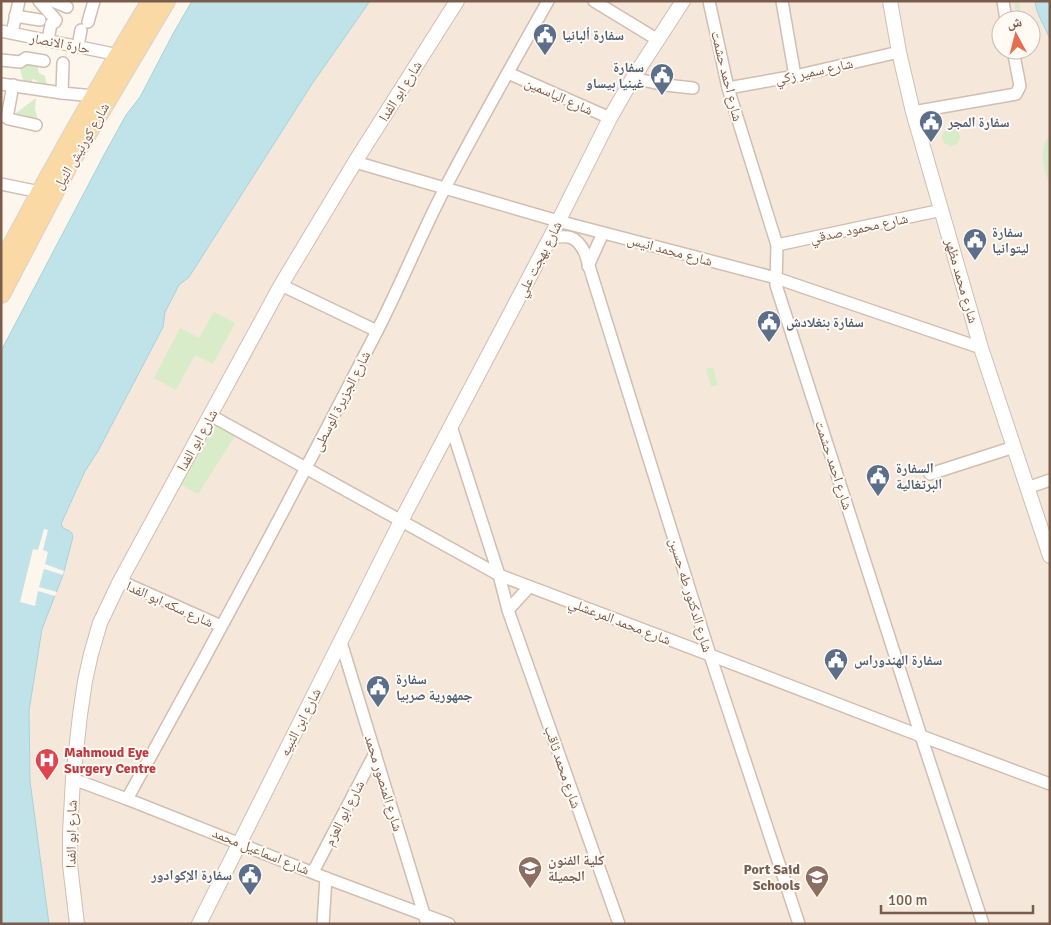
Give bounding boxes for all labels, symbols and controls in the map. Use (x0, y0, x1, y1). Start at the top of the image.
north arrow (991, 10, 1041, 60)
text: ش (1006, 13, 1023, 32)
public building icon: سفارة ألبانيا (532, 22, 558, 56)
place label: سفارة ألبانيا (562, 27, 624, 44)
street label: حارة الانصار (27, 29, 92, 58)
street label: شارع احمد حشمت (706, 29, 746, 123)
street label: شارع سمير زكي (774, 55, 855, 91)
street label: شارع ابو الفدا (375, 58, 427, 125)
place label: سفارة غينيا بيساو (586, 59, 644, 92)
public building icon: سفارة غينيا بيساو (649, 62, 675, 96)
street label: شارع الياسمين (522, 74, 596, 120)
street label: شارع كورنيش النيل (50, 100, 114, 193)
public building icon: سفارة المجر (918, 109, 944, 143)
place label: سفارة المجر (947, 114, 1010, 131)
street label: شارع محمود صدقي (809, 210, 910, 250)
street label: شارع بهجت علي (513, 218, 568, 301)
place label: سفارة ليتوانيا (992, 224, 1029, 257)
public building icon: سفارة ليتوانيا (962, 227, 988, 261)
street label: شارع محمد انيس (625, 231, 714, 271)
street label: شارع محمد مظهر (940, 236, 982, 326)
public building icon: سفارة بنغلادش (756, 309, 782, 343)
place label: سفارة بنغلادش (786, 314, 864, 331)
street label: شارع الجزيرة الوسطى (309, 348, 375, 455)
street label: شارع ابو الفدا (173, 406, 222, 475)
street label: شارع احمد حشمت (810, 418, 856, 512)
place label: السفارة البرتغالية (896, 460, 942, 493)
public building icon: السفارة البرتغالية (865, 463, 891, 497)
street label: شارع الدكتور طه حسين (664, 536, 716, 655)
street label: شارع سكه ابو الفدا (123, 578, 216, 632)
street label: شارع محمد المرعشلي (565, 594, 673, 651)
public building icon: سفارة الهندوراس (823, 647, 849, 681)
place label: سفارة الهندوراس (854, 652, 943, 669)
place label: سفارة جمهورية صربيا (396, 671, 473, 704)
public building icon: سفارة جمهورية صربيا (365, 674, 391, 708)
street label: شارع ابن النبيه (276, 685, 326, 760)
street label: شارع محمد ثاقب (539, 723, 585, 811)
street label: شارع المنصور محمد (360, 733, 406, 834)
place label: Mahmoud Eye Surgery Centre (64, 744, 156, 777)
hospital icon: Mahmoud Eye Surgery Centre (34, 747, 60, 781)
street label: شارع ابو العزم (321, 778, 369, 849)
street label: شارع ابو الفدا (62, 800, 82, 868)
street label: شارع اسماعيل محمد (209, 824, 312, 880)
place label: كلية الفنون الجميلة (548, 852, 604, 885)
school or university icon: كلية الفنون الجميلة (517, 855, 543, 889)
place label: Port Said Schools (744, 861, 800, 894)
public building icon: سفارة الإكوادور (237, 862, 263, 896)
school or university icon: Port Said Schools (804, 864, 830, 898)
place label: سفارة الإكوادور (150, 867, 232, 884)
scale bar (881, 882, 1034, 914)
text: 100 m (888, 891, 928, 909)

